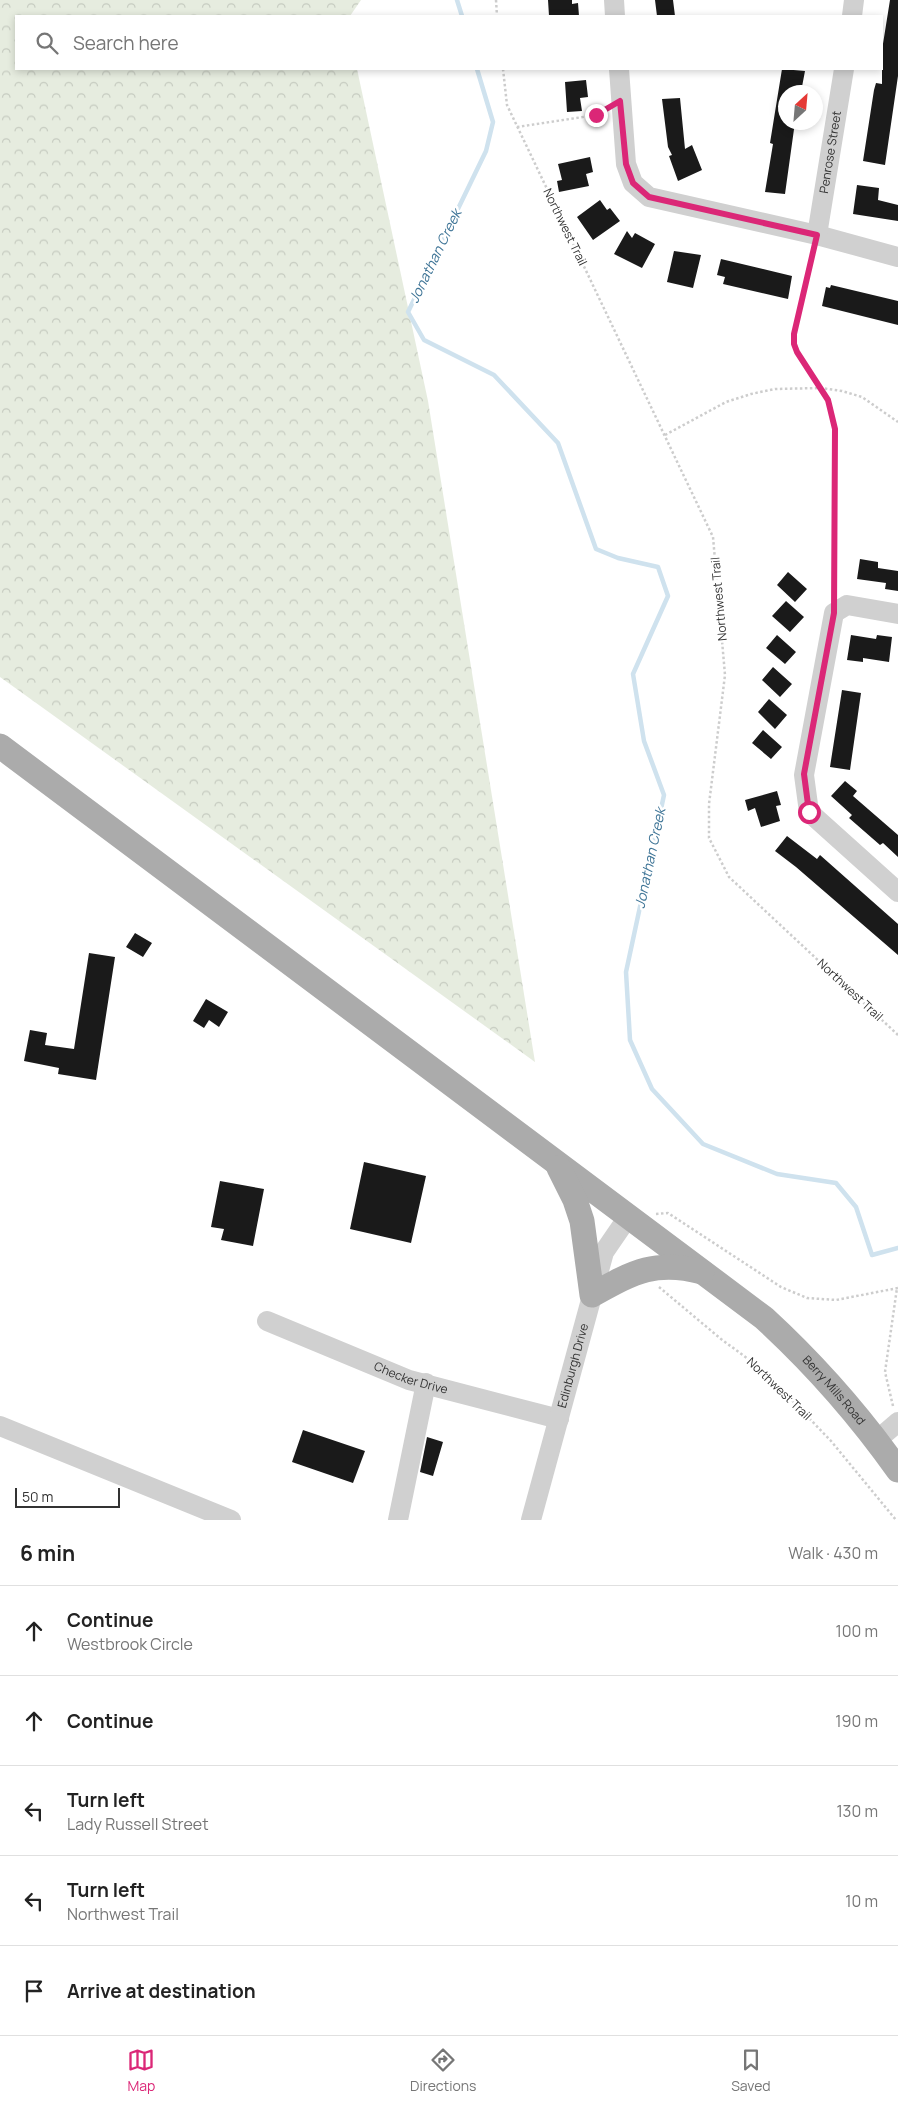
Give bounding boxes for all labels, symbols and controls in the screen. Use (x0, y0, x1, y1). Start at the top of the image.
search box (15, 15, 883, 70)
icon: search (33, 29, 61, 57)
text: Search here (73, 30, 179, 56)
north arrow (778, 85, 823, 130)
route end (585, 104, 608, 127)
street label: Penrose Street (815, 109, 845, 195)
street label: Northwest Trail (539, 185, 591, 268)
water label: Jonathan Creek (404, 204, 466, 306)
street label: Northwest Trail (706, 556, 731, 642)
route start (798, 801, 821, 824)
water label: Jonathan Creek (630, 804, 670, 910)
street label: Northwest Trail (814, 955, 887, 1024)
street label: Edinburgh Drive (553, 1321, 592, 1410)
street label: Berry Mills Road (799, 1351, 870, 1428)
street label: Northwest Trail (743, 1353, 815, 1424)
street label: Checker Drive (371, 1357, 450, 1398)
scale bar (15, 1485, 120, 1508)
text: 50 m (22, 1487, 53, 1506)
text: 6 min (20, 1539, 75, 1567)
text: Walk · 430 m (788, 1542, 878, 1564)
text: Continue (67, 1607, 153, 1633)
icon: ahead (20, 1617, 48, 1645)
text: 100 m (835, 1620, 878, 1642)
text: Westbrook Circle (67, 1633, 193, 1655)
icon: ahead (20, 1707, 48, 1735)
text: Continue (67, 1708, 153, 1734)
text: 190 m (835, 1710, 878, 1732)
text: Turn left (67, 1787, 145, 1813)
icon: left (20, 1797, 48, 1825)
text: 130 m (836, 1800, 878, 1822)
text: Lady Russell Street (67, 1813, 209, 1835)
text: Turn left (67, 1877, 145, 1903)
icon: left (20, 1887, 48, 1915)
text: 10 m (845, 1890, 878, 1912)
text: Northwest Trail (67, 1903, 179, 1925)
icon: arrive (20, 1977, 48, 2005)
text: Arrive at destination (67, 1978, 256, 2004)
tab: Map (127, 2046, 155, 2095)
tab: Directions (410, 2046, 476, 2095)
tab: Saved (731, 2046, 771, 2095)

